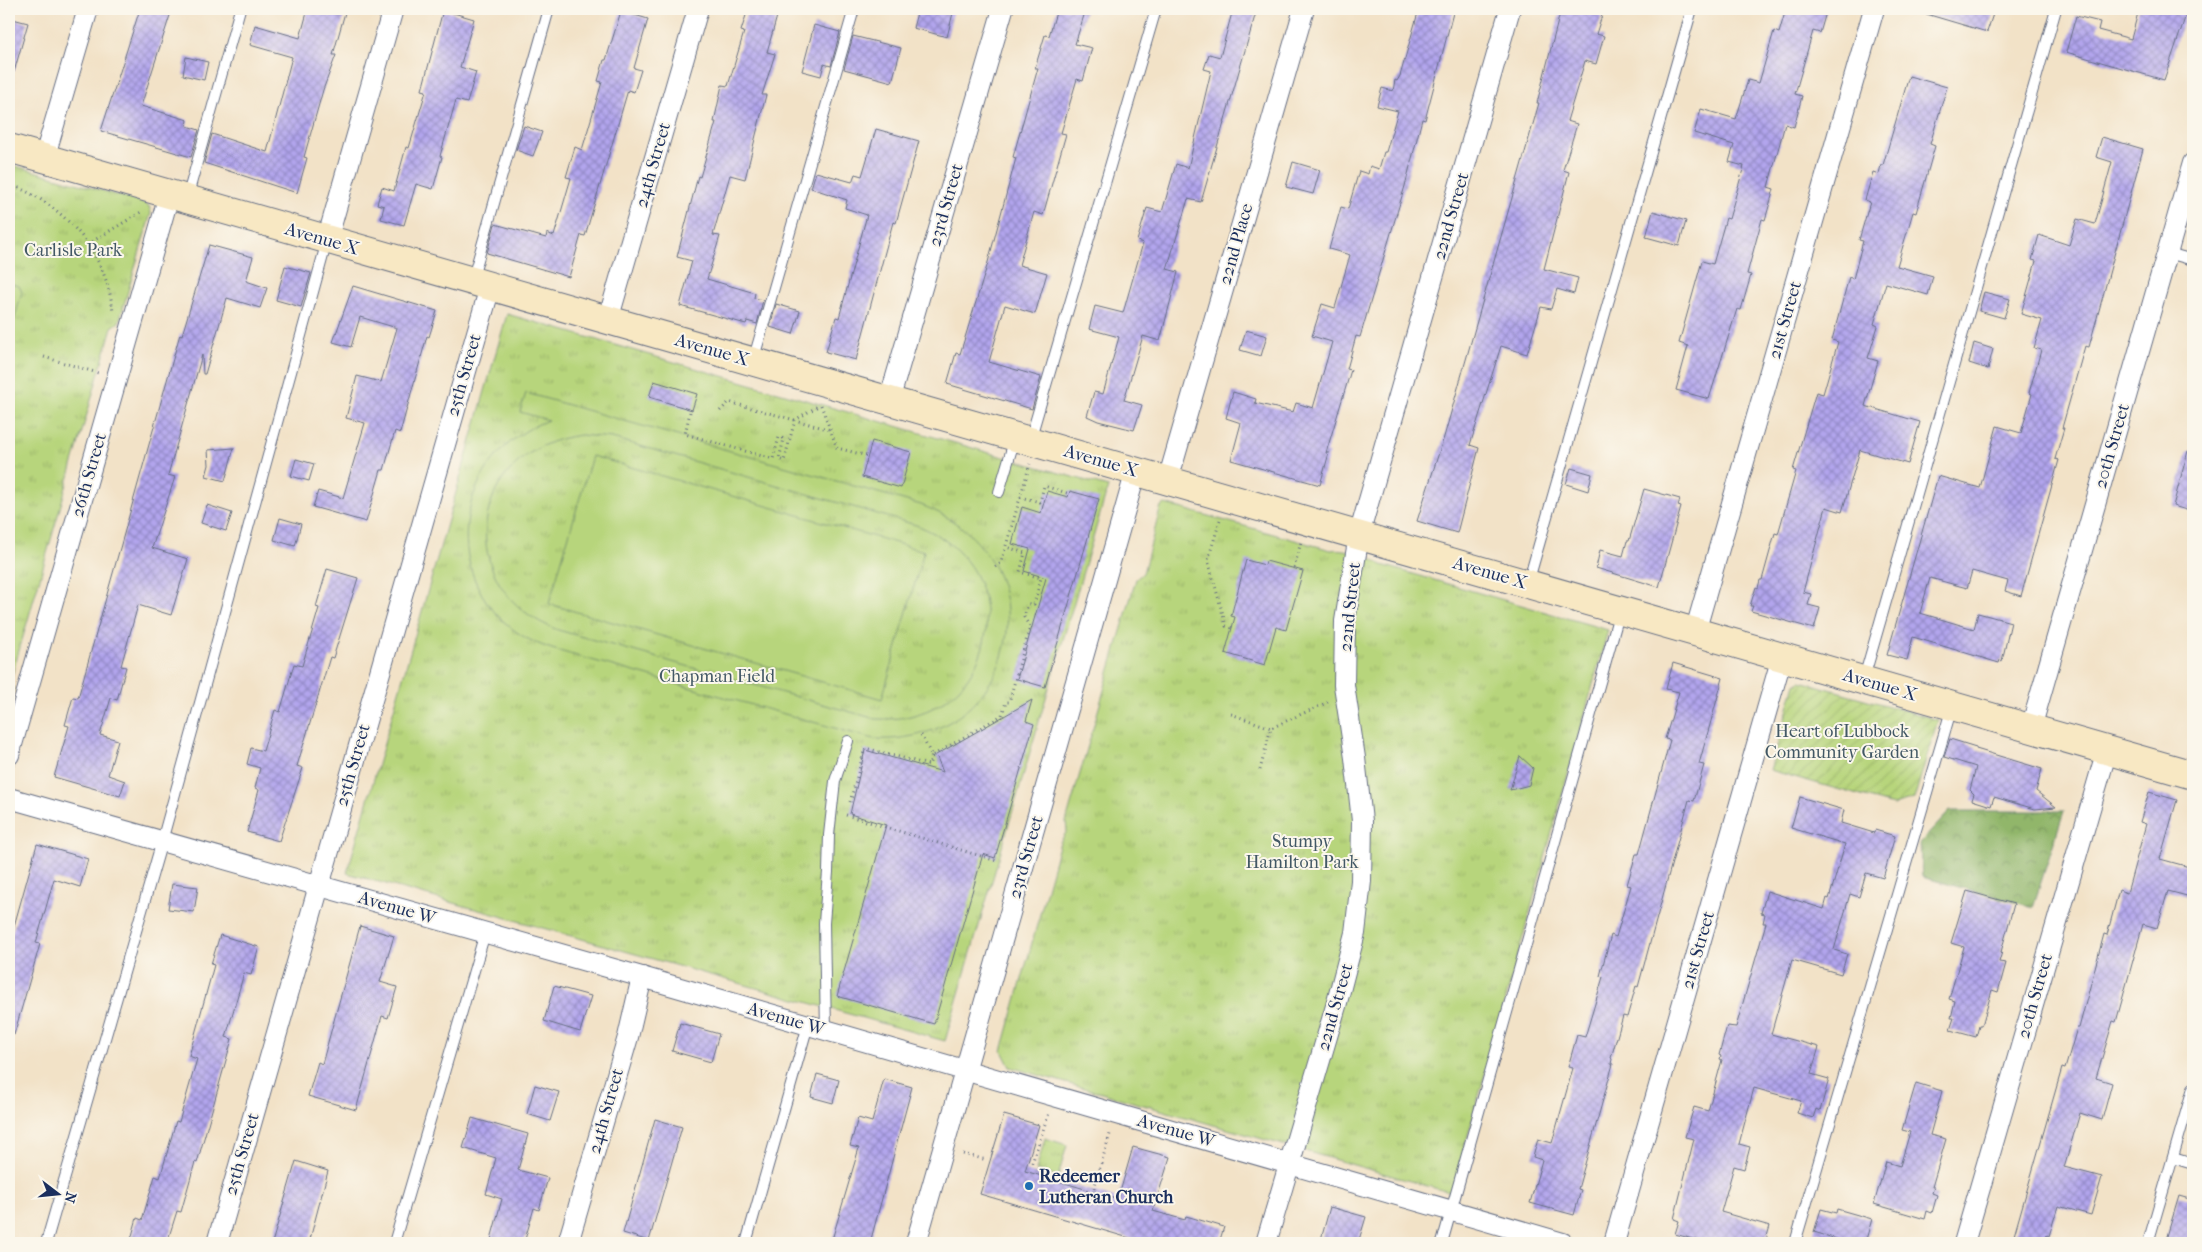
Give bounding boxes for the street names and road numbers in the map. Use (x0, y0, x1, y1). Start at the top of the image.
street label: 24th Street (631, 119, 675, 210)
street label: 23rd Street (924, 161, 968, 249)
street label: 22nd Street (1428, 169, 1474, 262)
street label: 22nd Place (1214, 201, 1258, 287)
street label: Avenue X (282, 218, 361, 260)
street label: 21st Street (1764, 278, 1806, 361)
street label: Avenue X (672, 329, 751, 371)
street label: 25th Street (442, 331, 486, 419)
street label: 20th Street (2090, 401, 2134, 491)
street label: 26th Street (67, 430, 111, 520)
street label: Avenue X (1061, 440, 1140, 482)
street label: Avenue X (1450, 552, 1529, 594)
street label: 22nd Street (1335, 561, 1365, 653)
street label: Avenue X (1840, 664, 1919, 706)
street label: 25th Street (331, 721, 375, 809)
street label: 23rd Street (1004, 813, 1048, 901)
street label: Avenue W (355, 887, 439, 929)
street label: 21st Street (1677, 908, 1719, 991)
street label: 20th Street (2013, 951, 2057, 1041)
street label: 22nd Street (1312, 960, 1358, 1053)
street label: Avenue W (744, 998, 828, 1040)
street label: 24th Street (584, 1065, 628, 1156)
street label: 25th Street (220, 1110, 264, 1198)
street label: Avenue W (1134, 1110, 1218, 1152)

